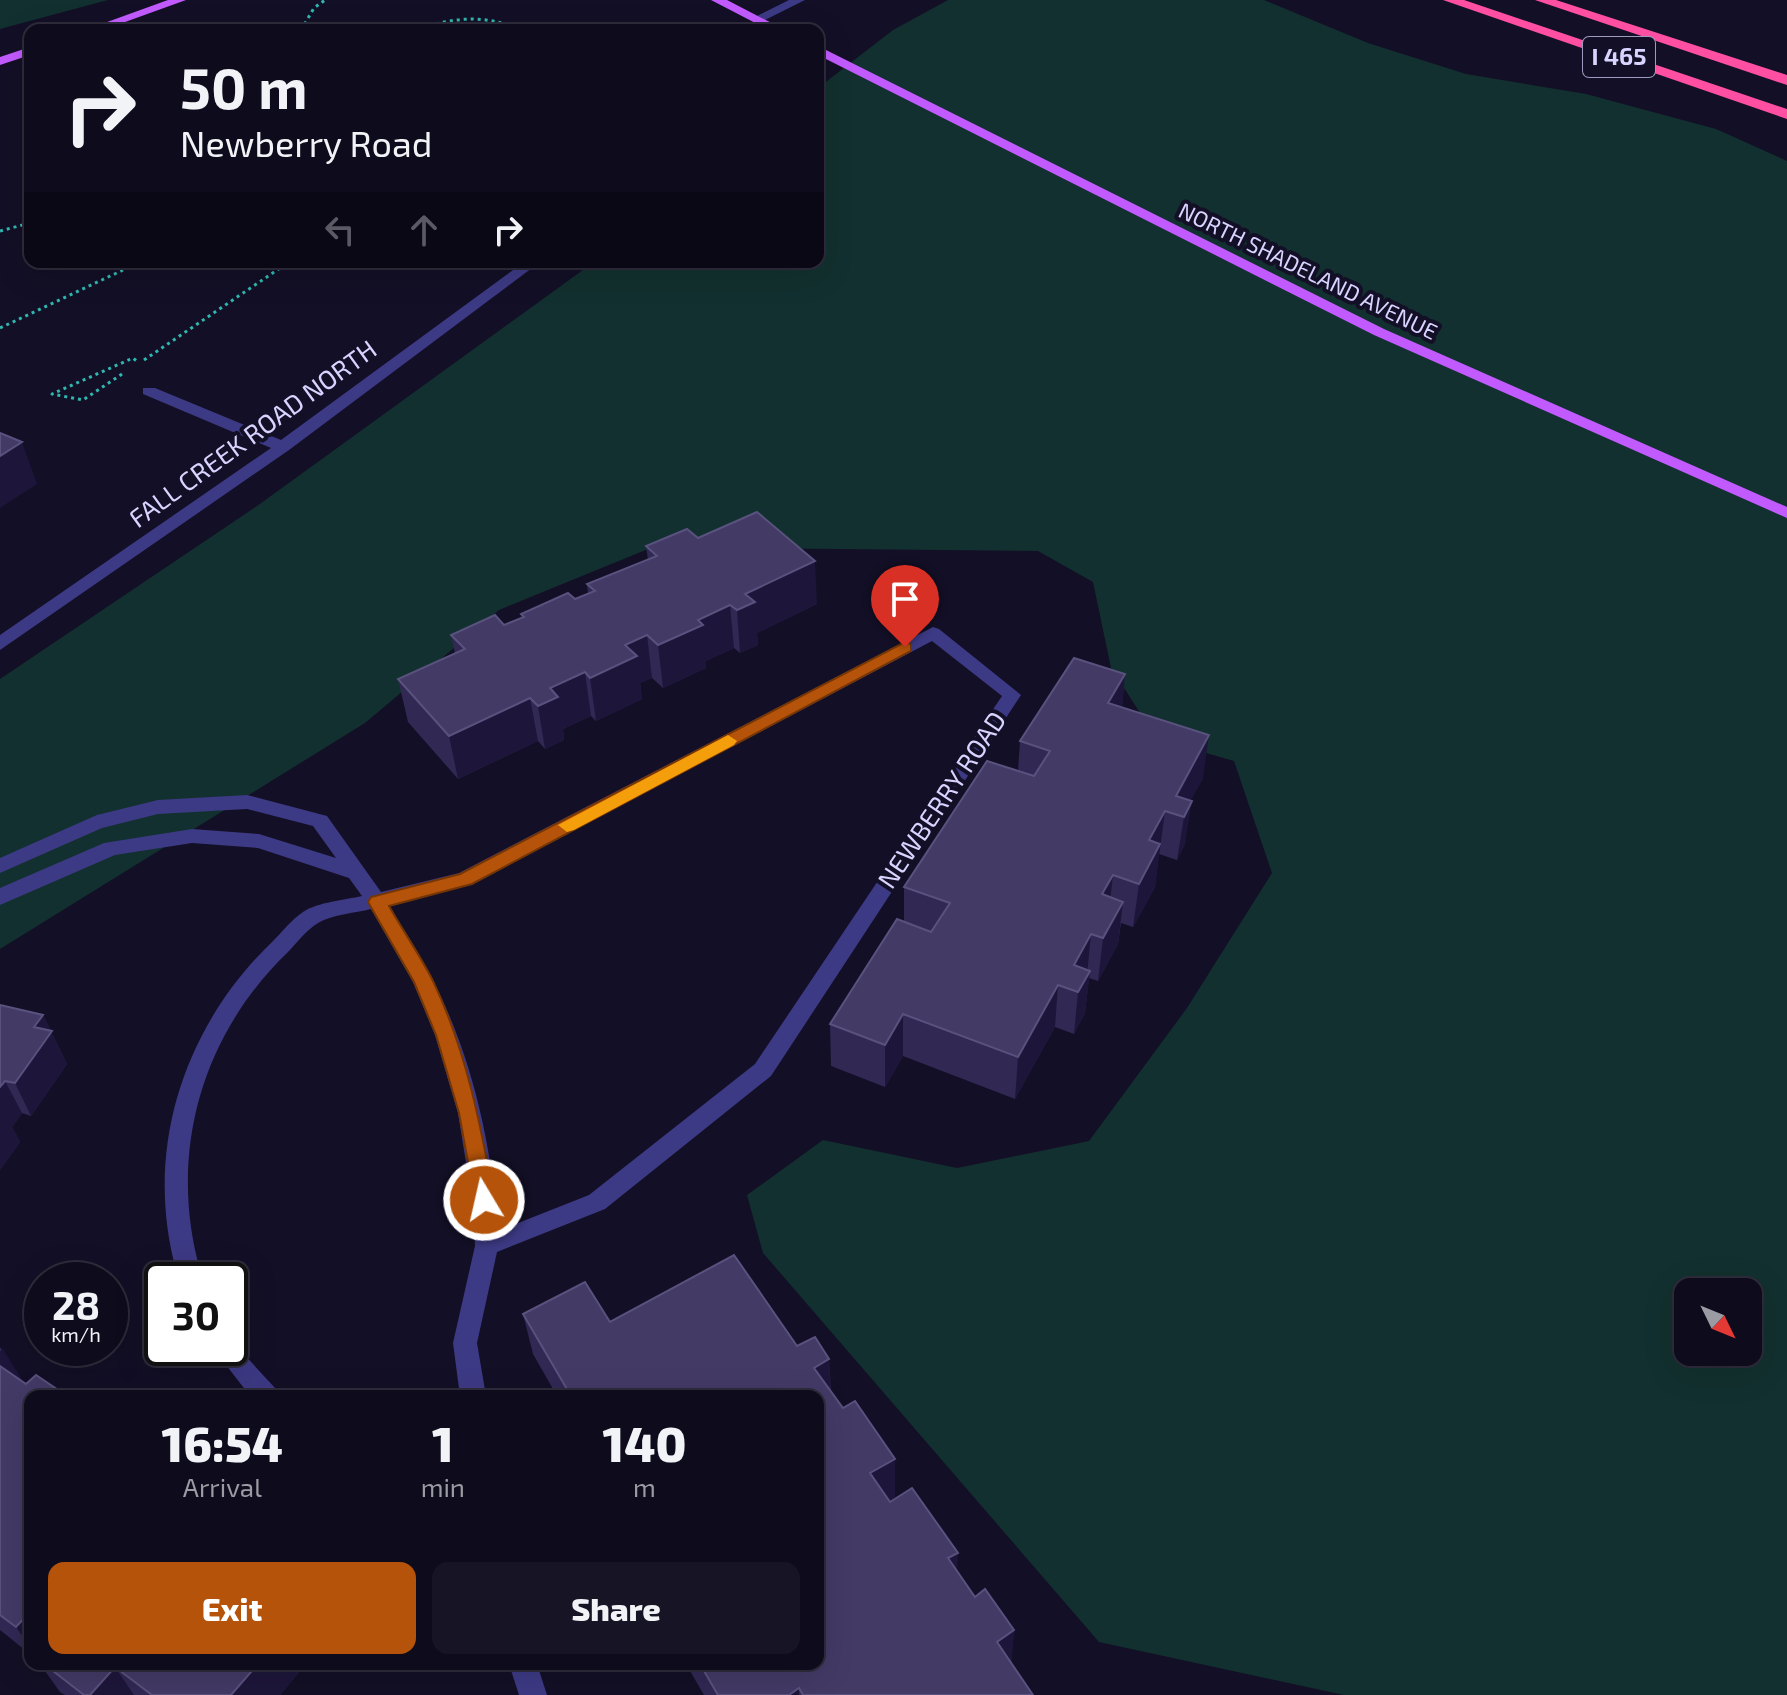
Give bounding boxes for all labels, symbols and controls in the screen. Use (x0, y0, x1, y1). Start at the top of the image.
road number: I 465 (1583, 37, 1655, 77)
text: 50 m (180, 53, 308, 120)
icon: right (48, 56, 152, 160)
text: Newberry Road (180, 121, 432, 164)
street label: NORTH SHADELAND AVENUE (1175, 196, 1442, 344)
icon: left (318, 208, 362, 252)
icon: ahead (402, 208, 446, 252)
icon: right (486, 208, 530, 252)
street label: FALL CREEK ROAD NORTH (122, 333, 382, 533)
pin (871, 565, 939, 647)
icon: arrive (883, 577, 927, 621)
street label: NEWBERRY ROAD (870, 705, 1011, 894)
position arrow (442, 1158, 526, 1242)
speed limit sign: 30 (144, 1262, 248, 1366)
north arrow (1674, 1278, 1762, 1366)
map controls (1674, 1278, 1762, 1366)
text: 28 (52, 1280, 100, 1328)
text: km/h (51, 1322, 101, 1346)
text: 16:54 (162, 1414, 283, 1472)
text: 1 (432, 1414, 454, 1472)
text: 140 (603, 1414, 686, 1472)
text: Arrival (183, 1471, 262, 1502)
text: min (421, 1471, 465, 1502)
text: m (633, 1471, 656, 1502)
button: Exit (48, 1562, 416, 1654)
button: Share (432, 1562, 800, 1654)

